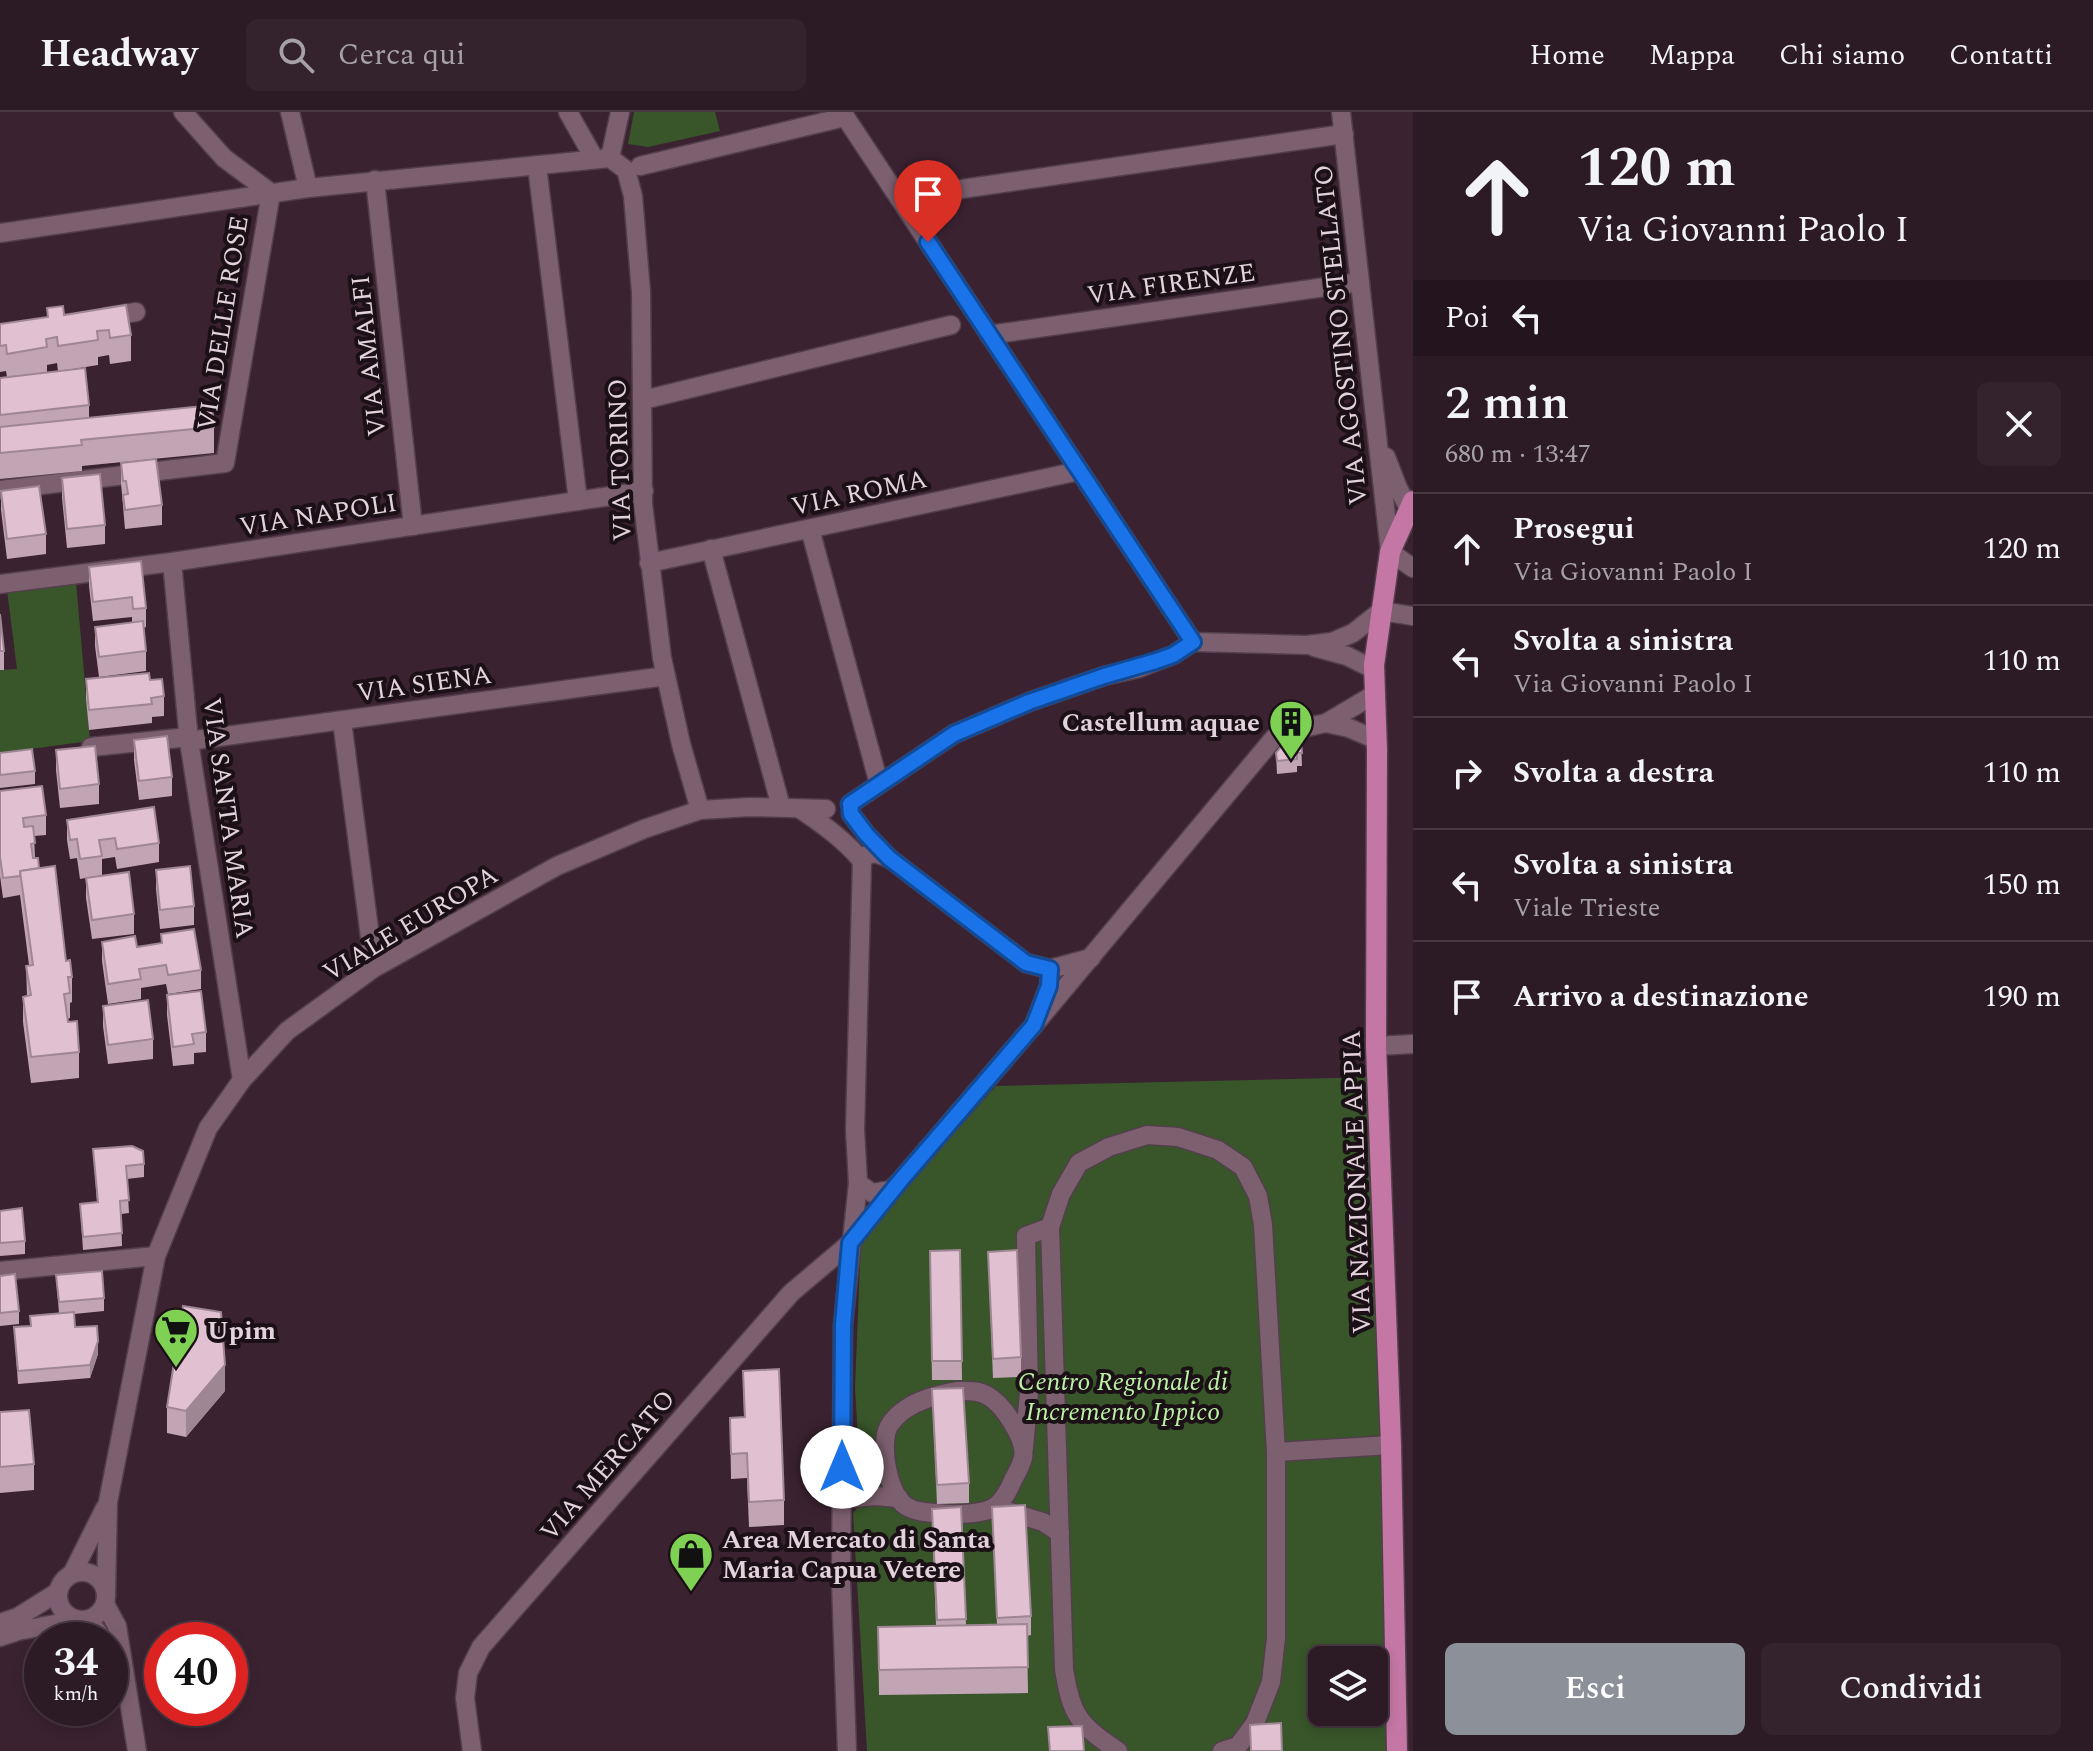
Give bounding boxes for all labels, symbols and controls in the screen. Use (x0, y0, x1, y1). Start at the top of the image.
search box (246, 19, 806, 91)
text: Headway (40, 26, 198, 84)
text: Cerca qui (338, 32, 465, 78)
icon: search (274, 33, 318, 77)
text: Home (1529, 34, 1605, 77)
text: Mappa (1649, 34, 1735, 77)
text: Chi siamo (1779, 34, 1905, 77)
text: Contatti (1949, 34, 2053, 77)
text: 120 m (1577, 126, 1736, 211)
icon: ahead (1445, 144, 1549, 248)
pin (894, 160, 962, 242)
street label: VIA AGOSTINO STELLATO (1303, 163, 1379, 507)
icon: arrive (906, 172, 950, 216)
text: Via Giovanni Paolo I (1577, 203, 1909, 258)
street label: VIA DELLE ROSE (186, 213, 260, 434)
street label: VIA FIRENZE (1084, 252, 1258, 316)
street label: VIA AMALFI (341, 273, 397, 438)
text: Poi (1445, 295, 1489, 341)
icon: left (1505, 296, 1549, 340)
text: 2 min (1445, 367, 1570, 440)
street label: VIA TORINO (597, 378, 643, 542)
button: close (1977, 382, 2061, 466)
text: 680 m · 13:47 (1445, 434, 1591, 474)
street label: VIA ROMA (788, 459, 931, 527)
street label: VIA NAPOLI (237, 483, 400, 547)
text: Prosegui (1513, 506, 1634, 552)
text: 120 m (1983, 526, 2061, 572)
icon: ahead (1445, 527, 1489, 571)
text: Via Giovanni Paolo I (1513, 552, 1753, 592)
text: Svolta a sinistra (1513, 618, 1733, 664)
text: 110 m (1983, 638, 2061, 684)
icon: left (1445, 639, 1489, 683)
street label: VIA SIENA (354, 655, 494, 713)
text: Via Giovanni Paolo I (1513, 664, 1753, 704)
street label: VIA SANTA MARIA (191, 695, 265, 941)
building icon: Castellum aquae (1267, 698, 1315, 761)
place label: Castellum aquae (1062, 703, 1260, 743)
text: Svolta a destra (1513, 750, 1714, 796)
text: 110 m (1983, 750, 2061, 796)
icon: right (1445, 751, 1489, 795)
text: Svolta a sinistra (1513, 842, 1733, 888)
street label: VIALE EUROPA (315, 856, 506, 992)
text: 150 m (1983, 862, 2061, 908)
icon: left (1445, 863, 1489, 907)
text: Viale Trieste (1513, 888, 1660, 928)
text: Arrivo a destinazione (1513, 974, 1809, 1020)
text: 190 m (1983, 974, 2061, 1020)
icon: arrive (1445, 975, 1489, 1019)
street label: VIA NAZIONALE APPIA (1332, 1029, 1382, 1335)
supermarket icon: Upim (152, 1306, 200, 1369)
place label: Upim (207, 1311, 276, 1351)
park label: Centro Regionale di Incremento Ippico (1018, 1362, 1228, 1432)
street label: VIA MERCATO (530, 1381, 685, 1550)
position arrow (800, 1425, 884, 1509)
place label: Area Mercato di Santa Maria Capua Vetere (722, 1520, 991, 1590)
shop icon: Area Mercato di Santa Maria Capua Vetere (667, 1530, 715, 1593)
speed limit sign: 40 (144, 1622, 248, 1726)
text: 34 (54, 1633, 98, 1694)
button: Esci (1445, 1643, 1745, 1735)
button: Condividi (1761, 1643, 2061, 1735)
map controls (1308, 1646, 1388, 1726)
button: layers (1308, 1646, 1388, 1726)
text: km/h (54, 1679, 99, 1709)

